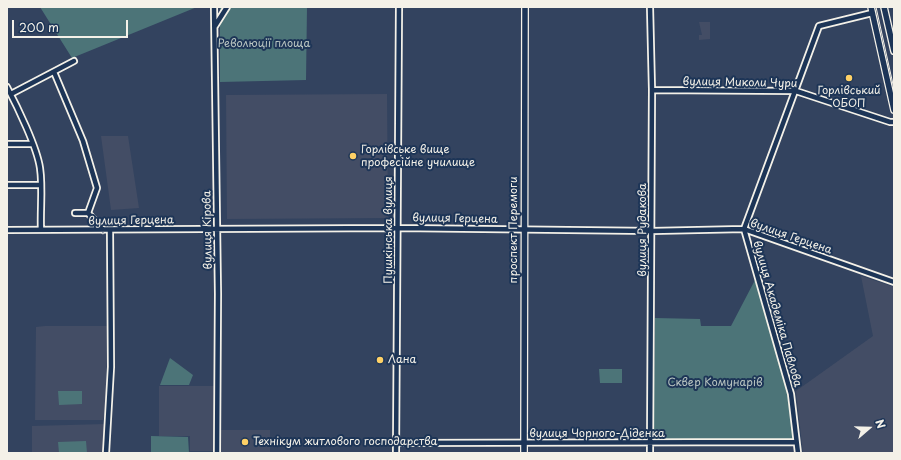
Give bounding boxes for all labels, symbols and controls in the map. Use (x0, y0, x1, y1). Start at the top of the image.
scale bar (14, 12, 130, 38)
text: 200 m (19, 18, 59, 36)
park label: Революції площа (218, 37, 310, 51)
marker: Горлівський ОБОП (844, 73, 854, 83)
street label: вулиця Миколи Чури (683, 75, 797, 91)
place label: Горлівський ОБОП (817, 84, 881, 110)
place label: Горлівське вище професійне училище (361, 143, 475, 169)
marker: Горлівське вище професійне училище (348, 151, 358, 161)
street label: Пушкінська вулиця (382, 176, 396, 284)
street label: проспект Перемоги (507, 177, 521, 283)
street label: вулиця Рудакова (636, 183, 650, 277)
street label: вулиця Кірова (201, 190, 215, 270)
street label: вулиця Герцена (412, 212, 498, 226)
street label: вулиця Герцена (88, 214, 174, 228)
street label: вулиця Герцена (748, 217, 834, 257)
street label: вулиця Академіка Павлова (750, 239, 804, 389)
place label: Лана (388, 353, 417, 367)
marker: Лана (375, 355, 385, 365)
park label: Сквер Комунарів (667, 376, 763, 390)
north arrow (849, 408, 889, 448)
text: N (871, 417, 890, 431)
street label: вулиця Чорного-Діденка (529, 427, 665, 441)
place label: Технікум житлового господарства (253, 435, 438, 449)
marker: Технікум житлового господарства (240, 437, 250, 447)

